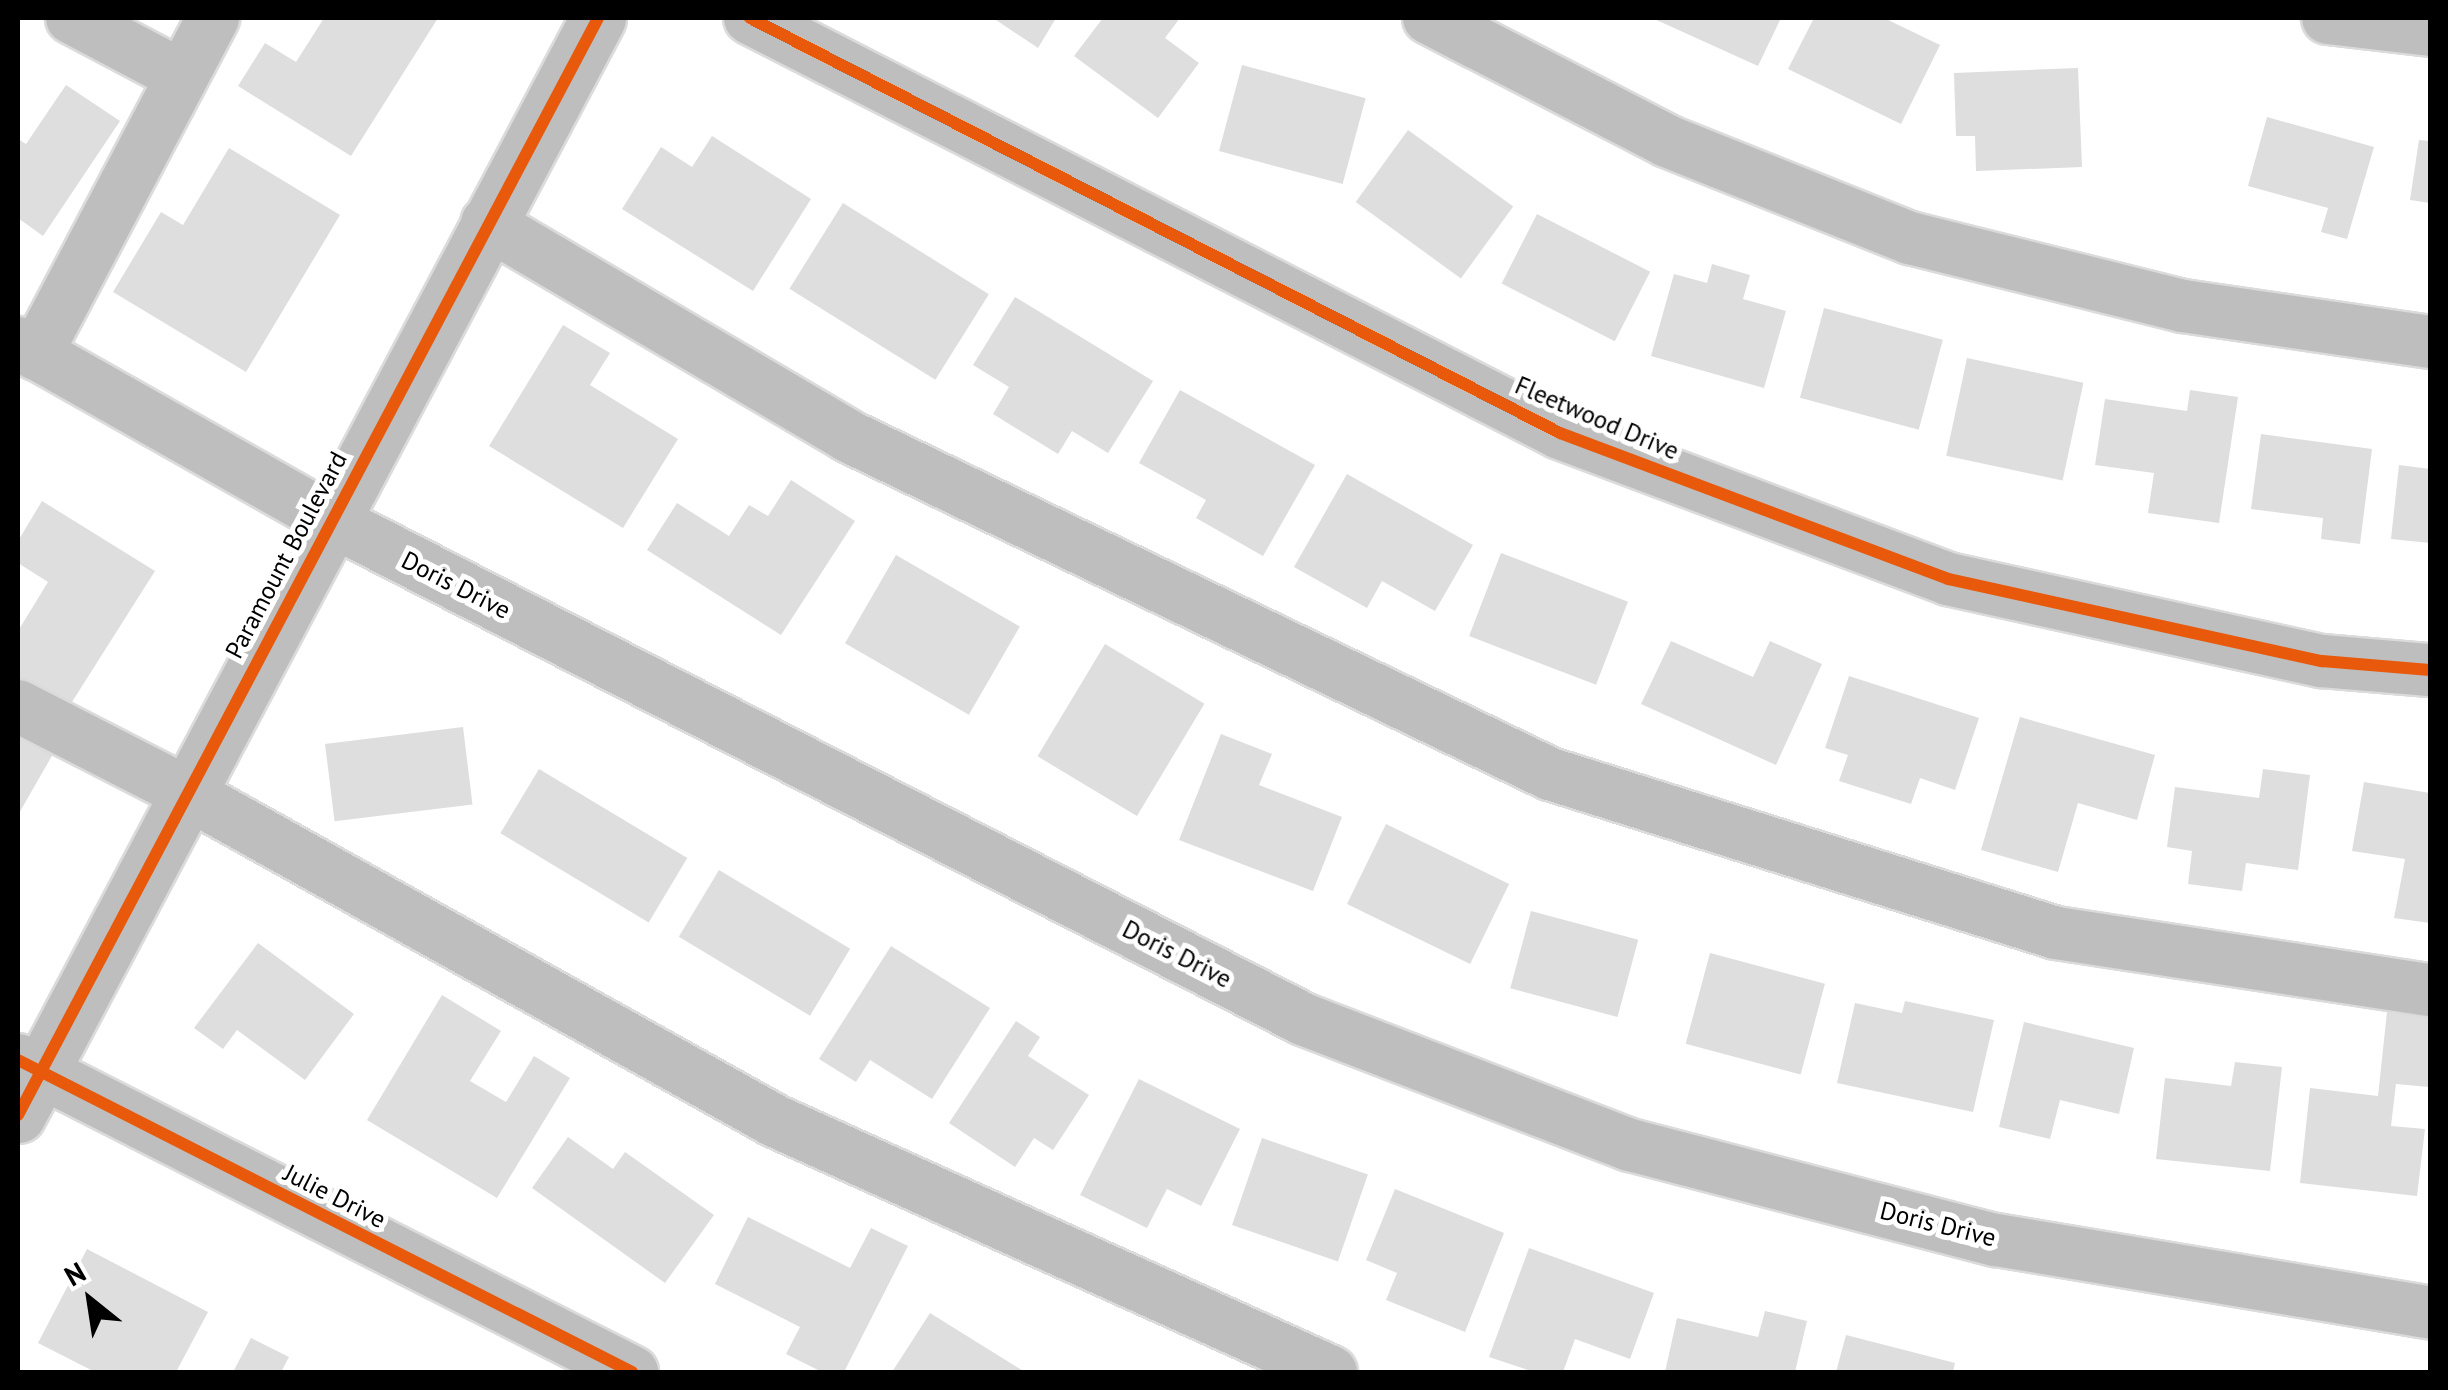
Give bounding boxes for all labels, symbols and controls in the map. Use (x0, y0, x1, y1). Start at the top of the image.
street label: Fleetwood Drive (1511, 370, 1683, 466)
street label: Paramount Boulevard (219, 447, 353, 663)
street label: Doris Drive (397, 545, 515, 625)
street label: Doris Drive (1118, 914, 1236, 994)
street label: Julie Drive (279, 1158, 391, 1234)
street label: Doris Drive (1877, 1195, 1999, 1253)
north arrow (40, 1250, 140, 1350)
text: N (58, 1253, 92, 1294)

